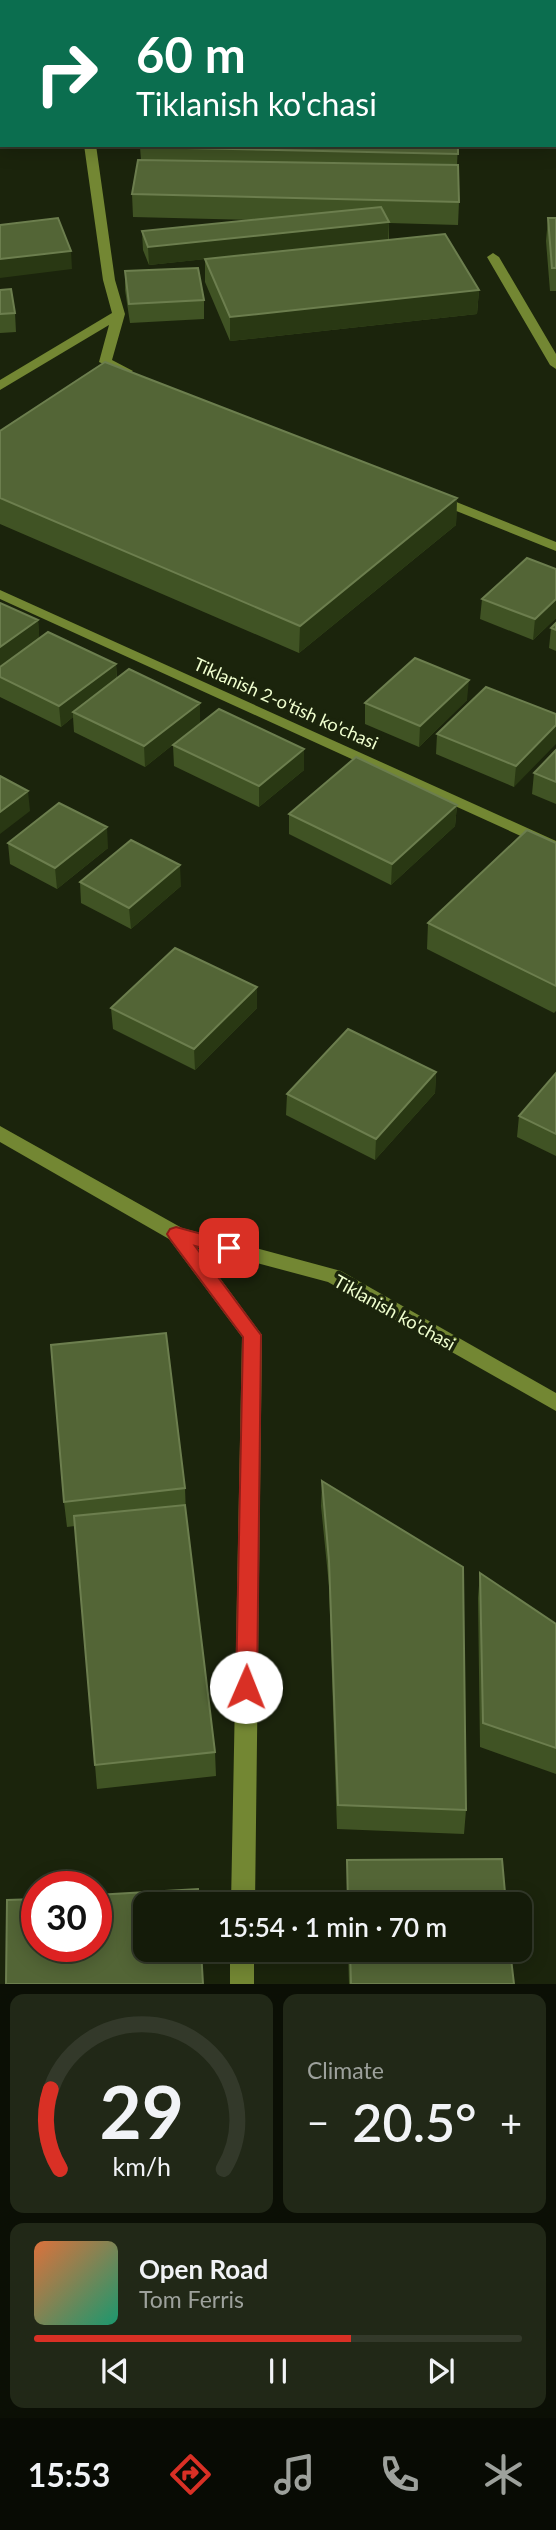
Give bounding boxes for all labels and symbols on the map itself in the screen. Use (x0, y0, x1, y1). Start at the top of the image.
street label: Tiklanish 2-o'tish ko'chasi (190, 652, 382, 754)
pin (199, 1218, 259, 1278)
street label: Tiklanish ko'chasi (330, 1270, 460, 1354)
position arrow (209, 1650, 283, 1724)
speed limit sign: 30 (21, 1871, 112, 1962)

